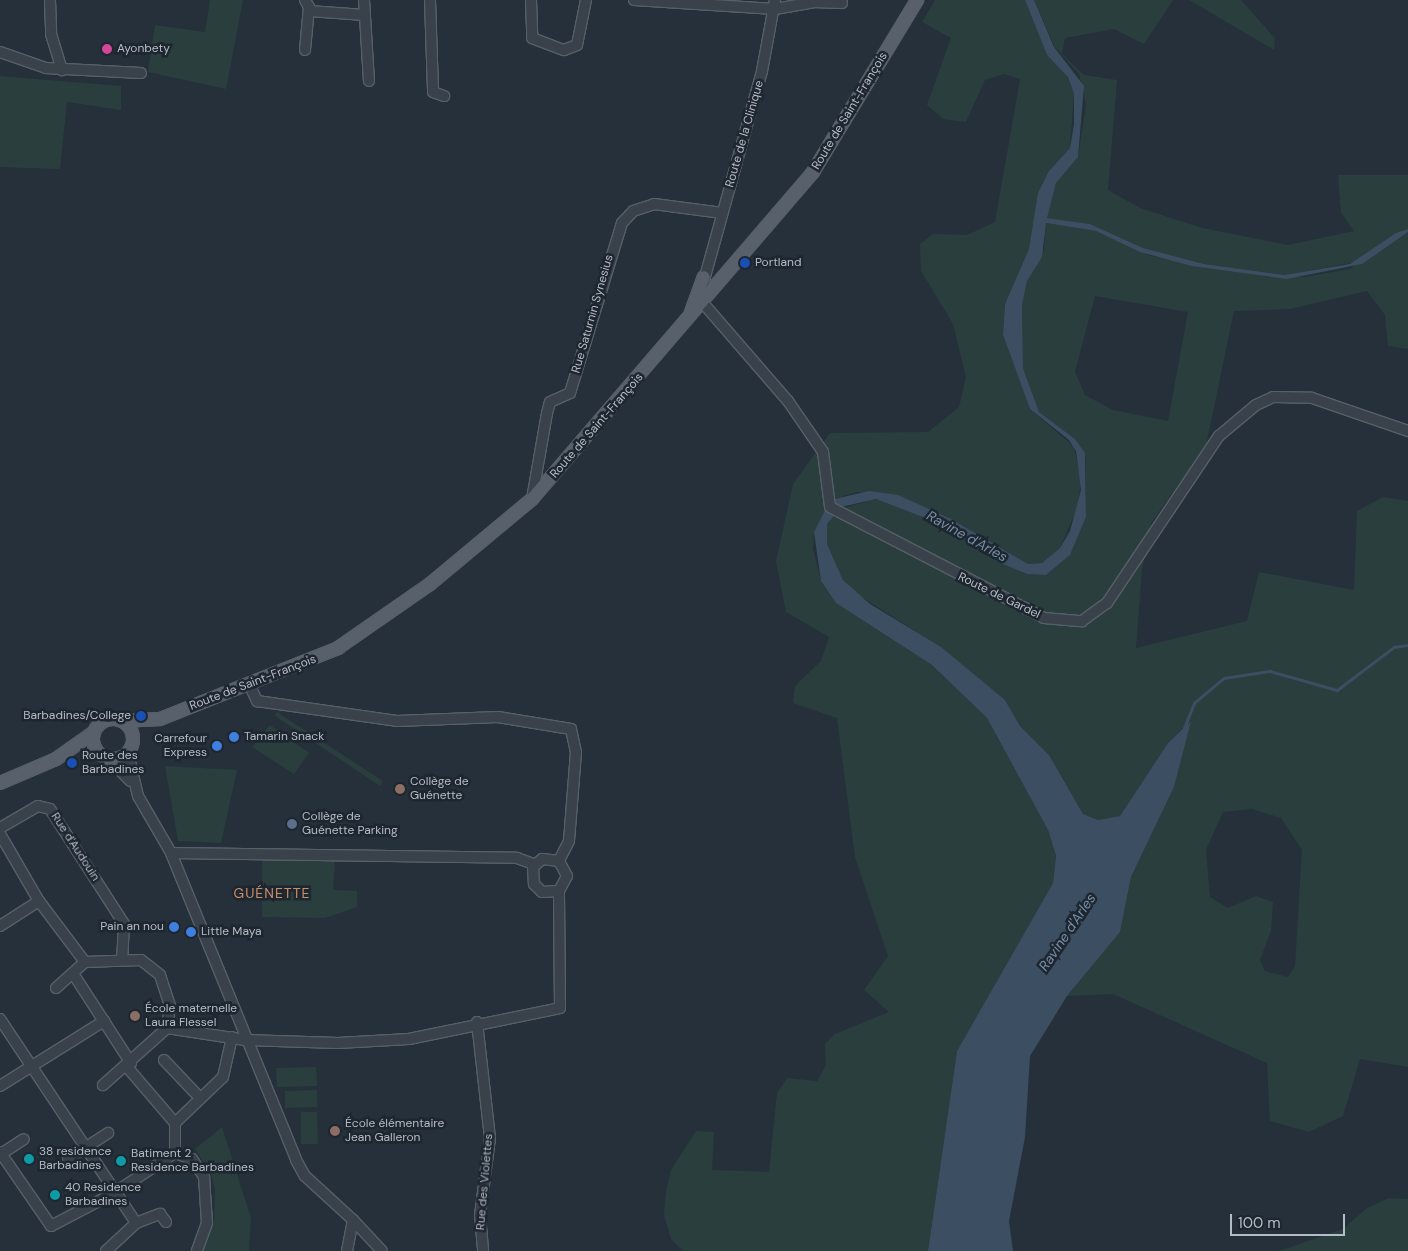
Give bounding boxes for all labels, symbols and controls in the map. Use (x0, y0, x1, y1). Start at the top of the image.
place label: Ayonbety (117, 42, 170, 56)
marker: Ayonbety (101, 43, 113, 55)
street label: Route de Saint-François (809, 50, 891, 172)
street label: Route de la Clinique (723, 79, 767, 189)
street label: Rue Saturnin Synesius (569, 253, 617, 375)
place label: Portland (755, 256, 801, 270)
marker: Portland (739, 257, 751, 269)
street label: Route de Saint-François (547, 371, 647, 481)
water label: Ravine d'Arles (924, 507, 1010, 565)
street label: Route de Gardel (956, 570, 1042, 622)
street label: Route de Saint-François (188, 652, 318, 714)
place label: Barbadines/College (23, 709, 131, 723)
marker: Barbadines/College (135, 710, 147, 722)
place label: Tamarin Snack (244, 730, 324, 744)
marker: Tamarin Snack (228, 731, 240, 743)
place label: Carrefour Express (154, 732, 207, 760)
marker: Carrefour Express (211, 740, 223, 752)
place label: Route des Barbadines (82, 749, 144, 777)
marker: Route des Barbadines (66, 757, 78, 769)
place label: Collège de Guénette (410, 775, 469, 803)
marker: Collège de Guénette (394, 783, 406, 795)
street label: Rue d'Audouin (48, 810, 102, 884)
place label: Collège de Guénette Parking (302, 810, 398, 838)
marker: Collège de Guénette Parking (286, 818, 298, 830)
district label: GUÉNETTE (233, 885, 311, 901)
water label: Ravine d'Arles (1035, 890, 1099, 974)
place label: Pain an nou (100, 920, 164, 934)
marker: Pain an nou (168, 921, 180, 933)
place label: Little Maya (201, 925, 262, 939)
marker: Little Maya (185, 926, 197, 938)
place label: École maternelle Laura Flessel (145, 1002, 237, 1030)
marker: École maternelle Laura Flessel (129, 1010, 141, 1022)
place label: École élémentaire Jean Galleron (345, 1117, 444, 1145)
marker: École élémentaire Jean Galleron (329, 1125, 341, 1137)
street label: Rue des Violettes (474, 1133, 496, 1231)
place label: 38 residence Barbadines (39, 1145, 111, 1173)
place label: Batiment 2 Residence Barbadines (131, 1147, 254, 1175)
marker: 38 residence Barbadines (23, 1153, 35, 1165)
marker: Batiment 2 Residence Barbadines (115, 1155, 127, 1167)
place label: 40 Residence Barbadines (65, 1181, 141, 1209)
marker: 40 Residence Barbadines (49, 1189, 61, 1201)
scale bar (1233, 1204, 1348, 1236)
text: 100 m (1238, 1213, 1281, 1233)

